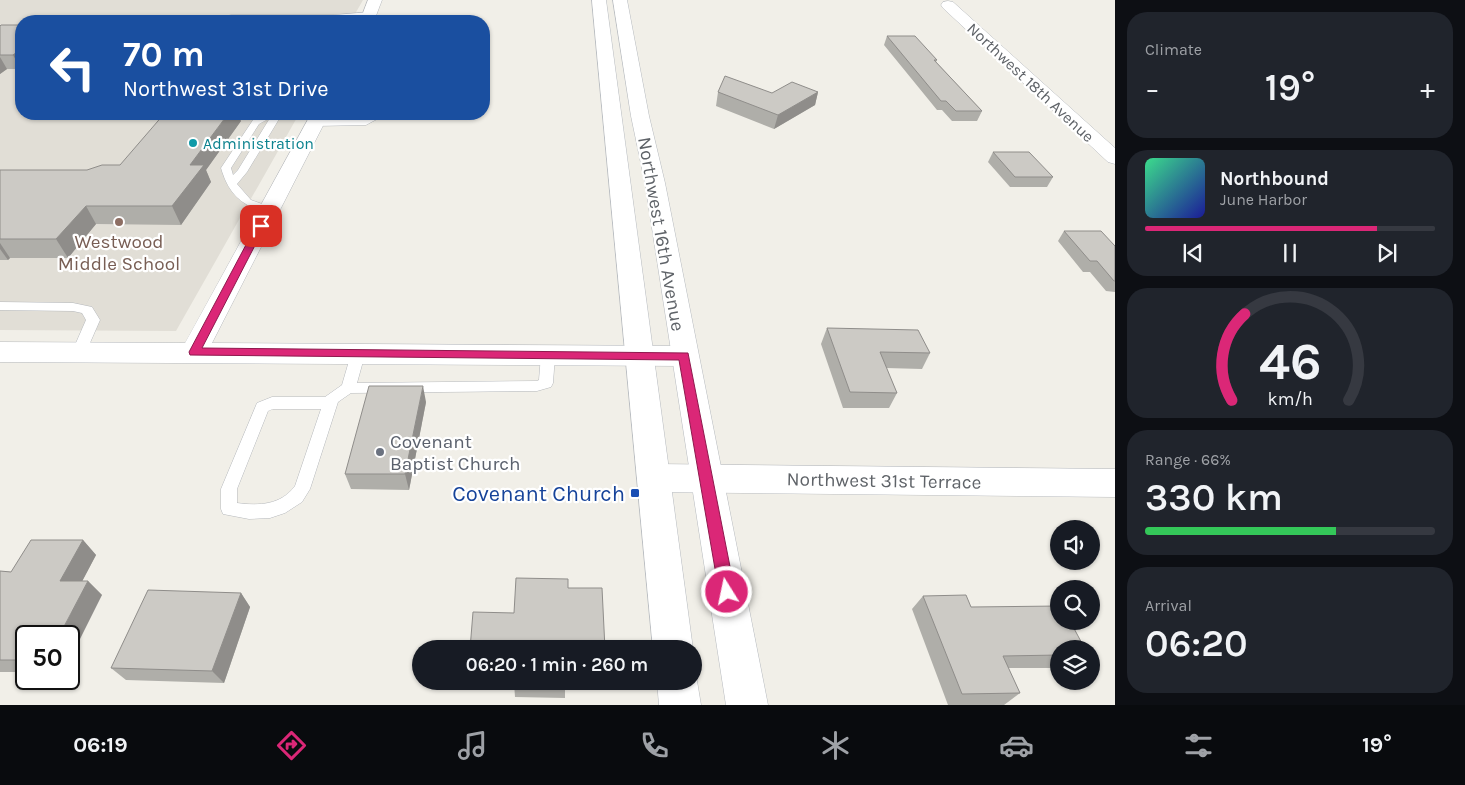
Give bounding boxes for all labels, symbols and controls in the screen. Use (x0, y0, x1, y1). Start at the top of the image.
street label: Northwest 18th Avenue (963, 19, 1098, 146)
text: 70 m (123, 34, 205, 75)
icon: left (40, 35, 105, 100)
text: Climate (1145, 40, 1202, 59)
text: 19° (1265, 65, 1315, 110)
text: − (1145, 72, 1160, 105)
text: + (1420, 72, 1435, 105)
text: Northwest 31st Drive (123, 76, 329, 102)
place label: Administration (203, 134, 314, 153)
street label: Northwest 16th Avenue (633, 135, 689, 333)
marker: Administration (187, 137, 199, 149)
text: Northbound (1220, 168, 1329, 190)
text: June Harbor (1220, 190, 1307, 209)
pin (240, 205, 282, 247)
icon: arrive (247, 212, 275, 240)
marker: Westwood Middle School (113, 216, 125, 228)
place label: Westwood Middle School (58, 231, 180, 275)
icon: previous (1179, 239, 1207, 267)
icon: pause (1276, 239, 1304, 267)
icon: next (1373, 239, 1401, 267)
text: 46 (1259, 331, 1321, 392)
text: km/h (1267, 389, 1313, 410)
place label: Covenant Baptist Church (390, 431, 521, 475)
marker: Covenant Baptist Church (374, 446, 386, 458)
text: Range · 66% (1145, 450, 1231, 469)
street label: Northwest 31st Terrace (786, 468, 982, 494)
text: 330 km (1145, 475, 1283, 520)
place label: Covenant Church (452, 481, 625, 507)
marker: Covenant Church (629, 487, 641, 499)
map controls (1050, 520, 1100, 690)
button: sound (1050, 520, 1100, 570)
position arrow (700, 565, 752, 617)
button: search (1050, 580, 1100, 630)
text: Arrival (1145, 596, 1192, 615)
text: 06:20 (1145, 621, 1248, 666)
speed limit sign: 50 (15, 625, 80, 690)
button: layers (1050, 640, 1100, 690)
text: 06:20 · 1 min · 260 m (466, 654, 648, 676)
icon: directions (274, 728, 309, 763)
icon: music (455, 728, 490, 763)
icon: phone (637, 728, 672, 763)
icon: climate (818, 728, 853, 763)
icon: car (999, 728, 1034, 763)
icon: filters (1181, 728, 1216, 763)
text: 06:19 (73, 732, 128, 758)
text: 19° (1362, 732, 1392, 758)

